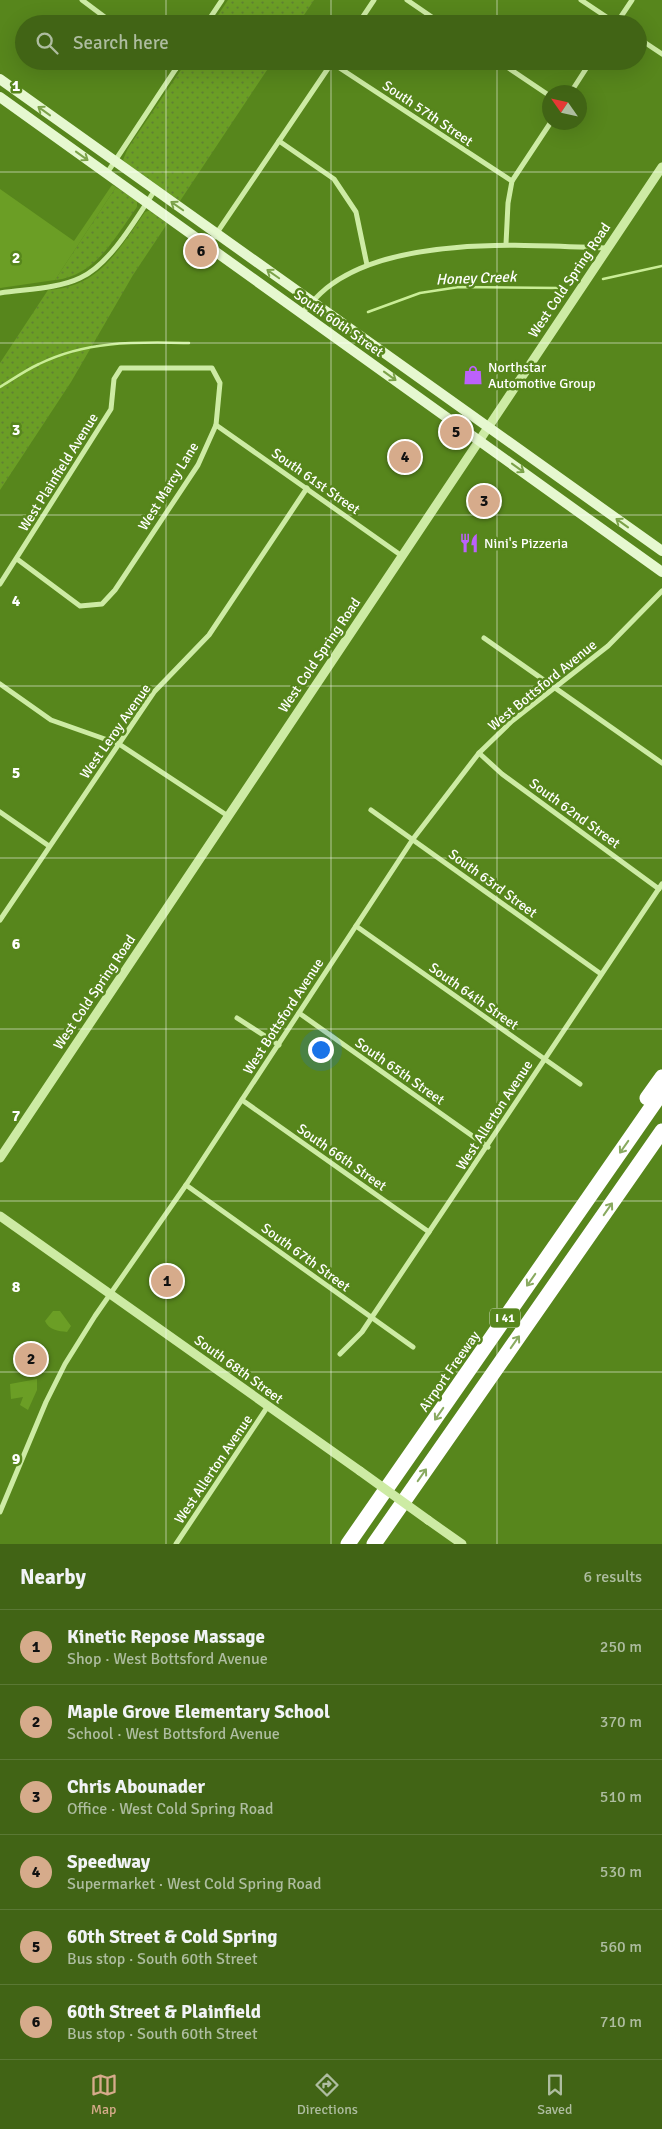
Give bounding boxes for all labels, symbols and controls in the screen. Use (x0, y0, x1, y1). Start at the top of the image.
search box (15, 15, 647, 70)
icon: search (33, 29, 61, 57)
text: Search here (73, 31, 169, 55)
text: 1 (12, 76, 21, 96)
street label: South 57th Street (379, 77, 476, 150)
north arrow (542, 85, 587, 130)
one-way arrow (38, 106, 52, 116)
one-way arrow (75, 151, 89, 161)
one-way arrow (170, 201, 184, 211)
street label: West Cold Spring Road (525, 220, 614, 341)
pin: 6 (185, 232, 217, 270)
text: 2 (12, 248, 20, 268)
water label: Honey Creek (435, 268, 518, 288)
one-way arrow (267, 269, 281, 279)
street label: South 60th Street (291, 286, 387, 361)
place label: Northstar Automotive Group (488, 359, 596, 392)
shop icon: Northstar Automotive Group (462, 364, 484, 386)
one-way arrow (383, 371, 397, 381)
street label: West Plainfield Avenue (15, 410, 102, 535)
pin: 5 (440, 413, 472, 451)
text: 3 (12, 420, 20, 440)
pin: 4 (389, 438, 421, 476)
street label: West Marcy Lane (134, 439, 202, 534)
street label: South 61st Street (268, 445, 363, 518)
one-way arrow (511, 463, 525, 473)
pin: 3 (468, 482, 500, 520)
one-way arrow (615, 518, 629, 528)
restaurant icon: Nini's Pizzeria (458, 532, 480, 554)
place label: Nini's Pizzeria (484, 535, 568, 552)
text: 4 (12, 591, 21, 611)
street label: West Cold Spring Road (275, 595, 364, 716)
street label: West Bottsford Avenue (484, 636, 600, 735)
street label: West Leroy Avenue (76, 681, 154, 782)
text: 5 (12, 763, 20, 783)
street label: South 62nd Street (526, 775, 623, 852)
street label: South 63rd Street (445, 846, 540, 921)
street label: West Cold Spring Road (50, 932, 139, 1053)
text: 6 (12, 934, 21, 954)
street label: West Bottsford Avenue (239, 955, 327, 1078)
street label: South 64th Street (426, 959, 522, 1034)
street label: South 65th Street (352, 1034, 448, 1109)
your location (308, 1037, 334, 1063)
street label: West Allerton Avenue (452, 1057, 536, 1174)
text: 7 (12, 1106, 21, 1126)
street label: South 66th Street (294, 1120, 390, 1195)
one-way arrow (619, 1139, 629, 1153)
one-way arrow (603, 1202, 613, 1216)
street label: South 67th Street (258, 1220, 353, 1295)
pin: 1 (151, 1262, 183, 1300)
one-way arrow (526, 1273, 536, 1287)
text: 8 (12, 1277, 21, 1297)
road number: I 41 (490, 1309, 520, 1328)
street label: Airport Freeway (415, 1327, 484, 1415)
street label: South 68th Street (191, 1332, 286, 1407)
one-way arrow (510, 1335, 520, 1349)
pin: 2 (15, 1340, 47, 1378)
one-way arrow (434, 1406, 444, 1420)
street label: West Allerton Avenue (171, 1412, 256, 1527)
text: 9 (12, 1449, 21, 1469)
one-way arrow (417, 1469, 427, 1483)
text: Nearby (20, 1564, 86, 1590)
text: 6 results (583, 1567, 642, 1587)
text: Kinetic Repose Massage (67, 1625, 265, 1649)
text: 1 (32, 1637, 40, 1657)
text: 250 m (600, 1637, 642, 1657)
text: Shop · West Bottsford Avenue (67, 1649, 268, 1669)
text: Maple Grove Elementary School (67, 1700, 330, 1724)
text: 2 (32, 1712, 40, 1732)
text: 370 m (600, 1712, 642, 1732)
text: School · West Bottsford Avenue (67, 1724, 280, 1744)
text: Chris Abounader (67, 1775, 205, 1799)
text: 3 (32, 1787, 40, 1807)
text: 510 m (600, 1787, 642, 1807)
text: Office · West Cold Spring Road (67, 1799, 274, 1819)
text: Speedway (67, 1850, 150, 1874)
text: 4 (32, 1862, 40, 1882)
text: 530 m (600, 1862, 642, 1882)
text: Supermarket · West Cold Spring Road (67, 1874, 321, 1894)
text: 60th Street & Cold Spring (67, 1925, 278, 1949)
text: 5 (32, 1937, 40, 1957)
text: 560 m (600, 1937, 642, 1957)
text: Bus stop · South 60th Street (67, 1949, 258, 1969)
text: 60th Street & Plainfield (67, 2000, 261, 2024)
text: 6 (32, 2012, 40, 2032)
text: 710 m (600, 2012, 642, 2032)
text: Bus stop · South 60th Street (67, 2024, 258, 2044)
tab: Map (90, 2071, 118, 2118)
tab: Directions (297, 2071, 358, 2118)
tab: Saved (537, 2071, 572, 2118)

